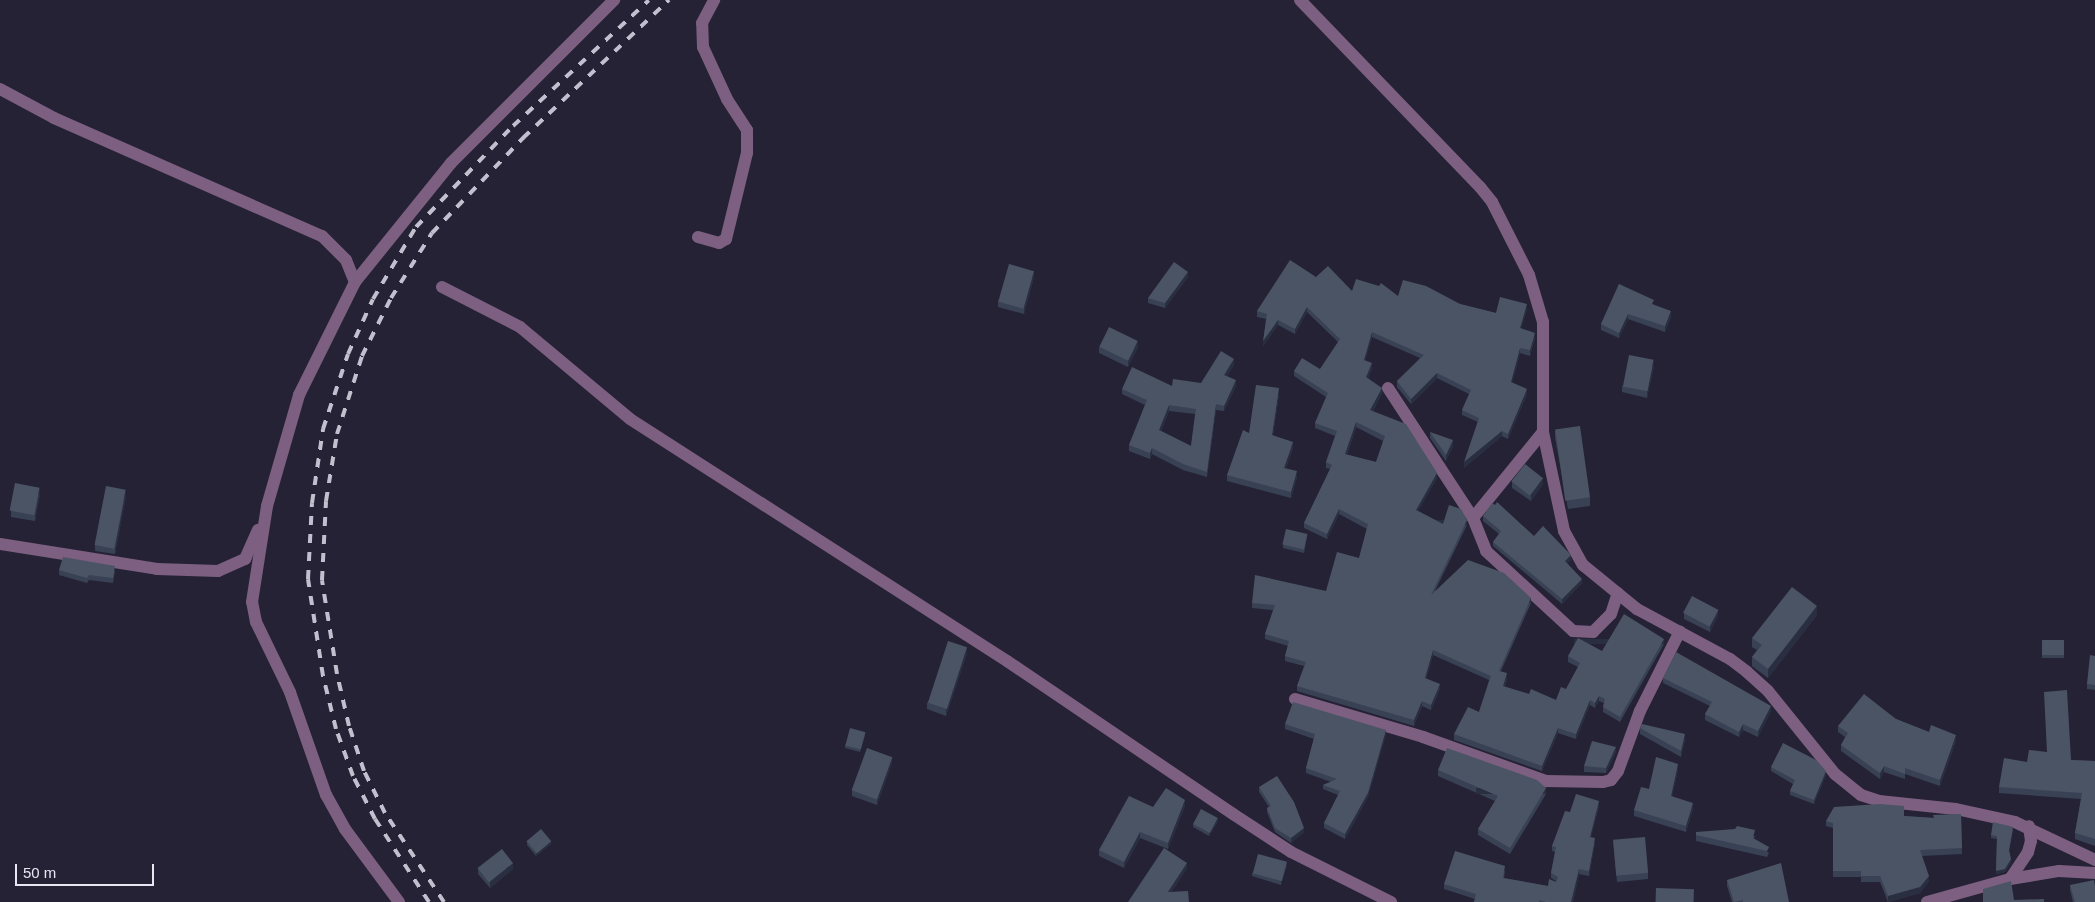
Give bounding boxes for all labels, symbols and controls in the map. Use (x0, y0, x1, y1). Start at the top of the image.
scale bar (18, 854, 156, 886)
text: 50 m (23, 864, 56, 881)

